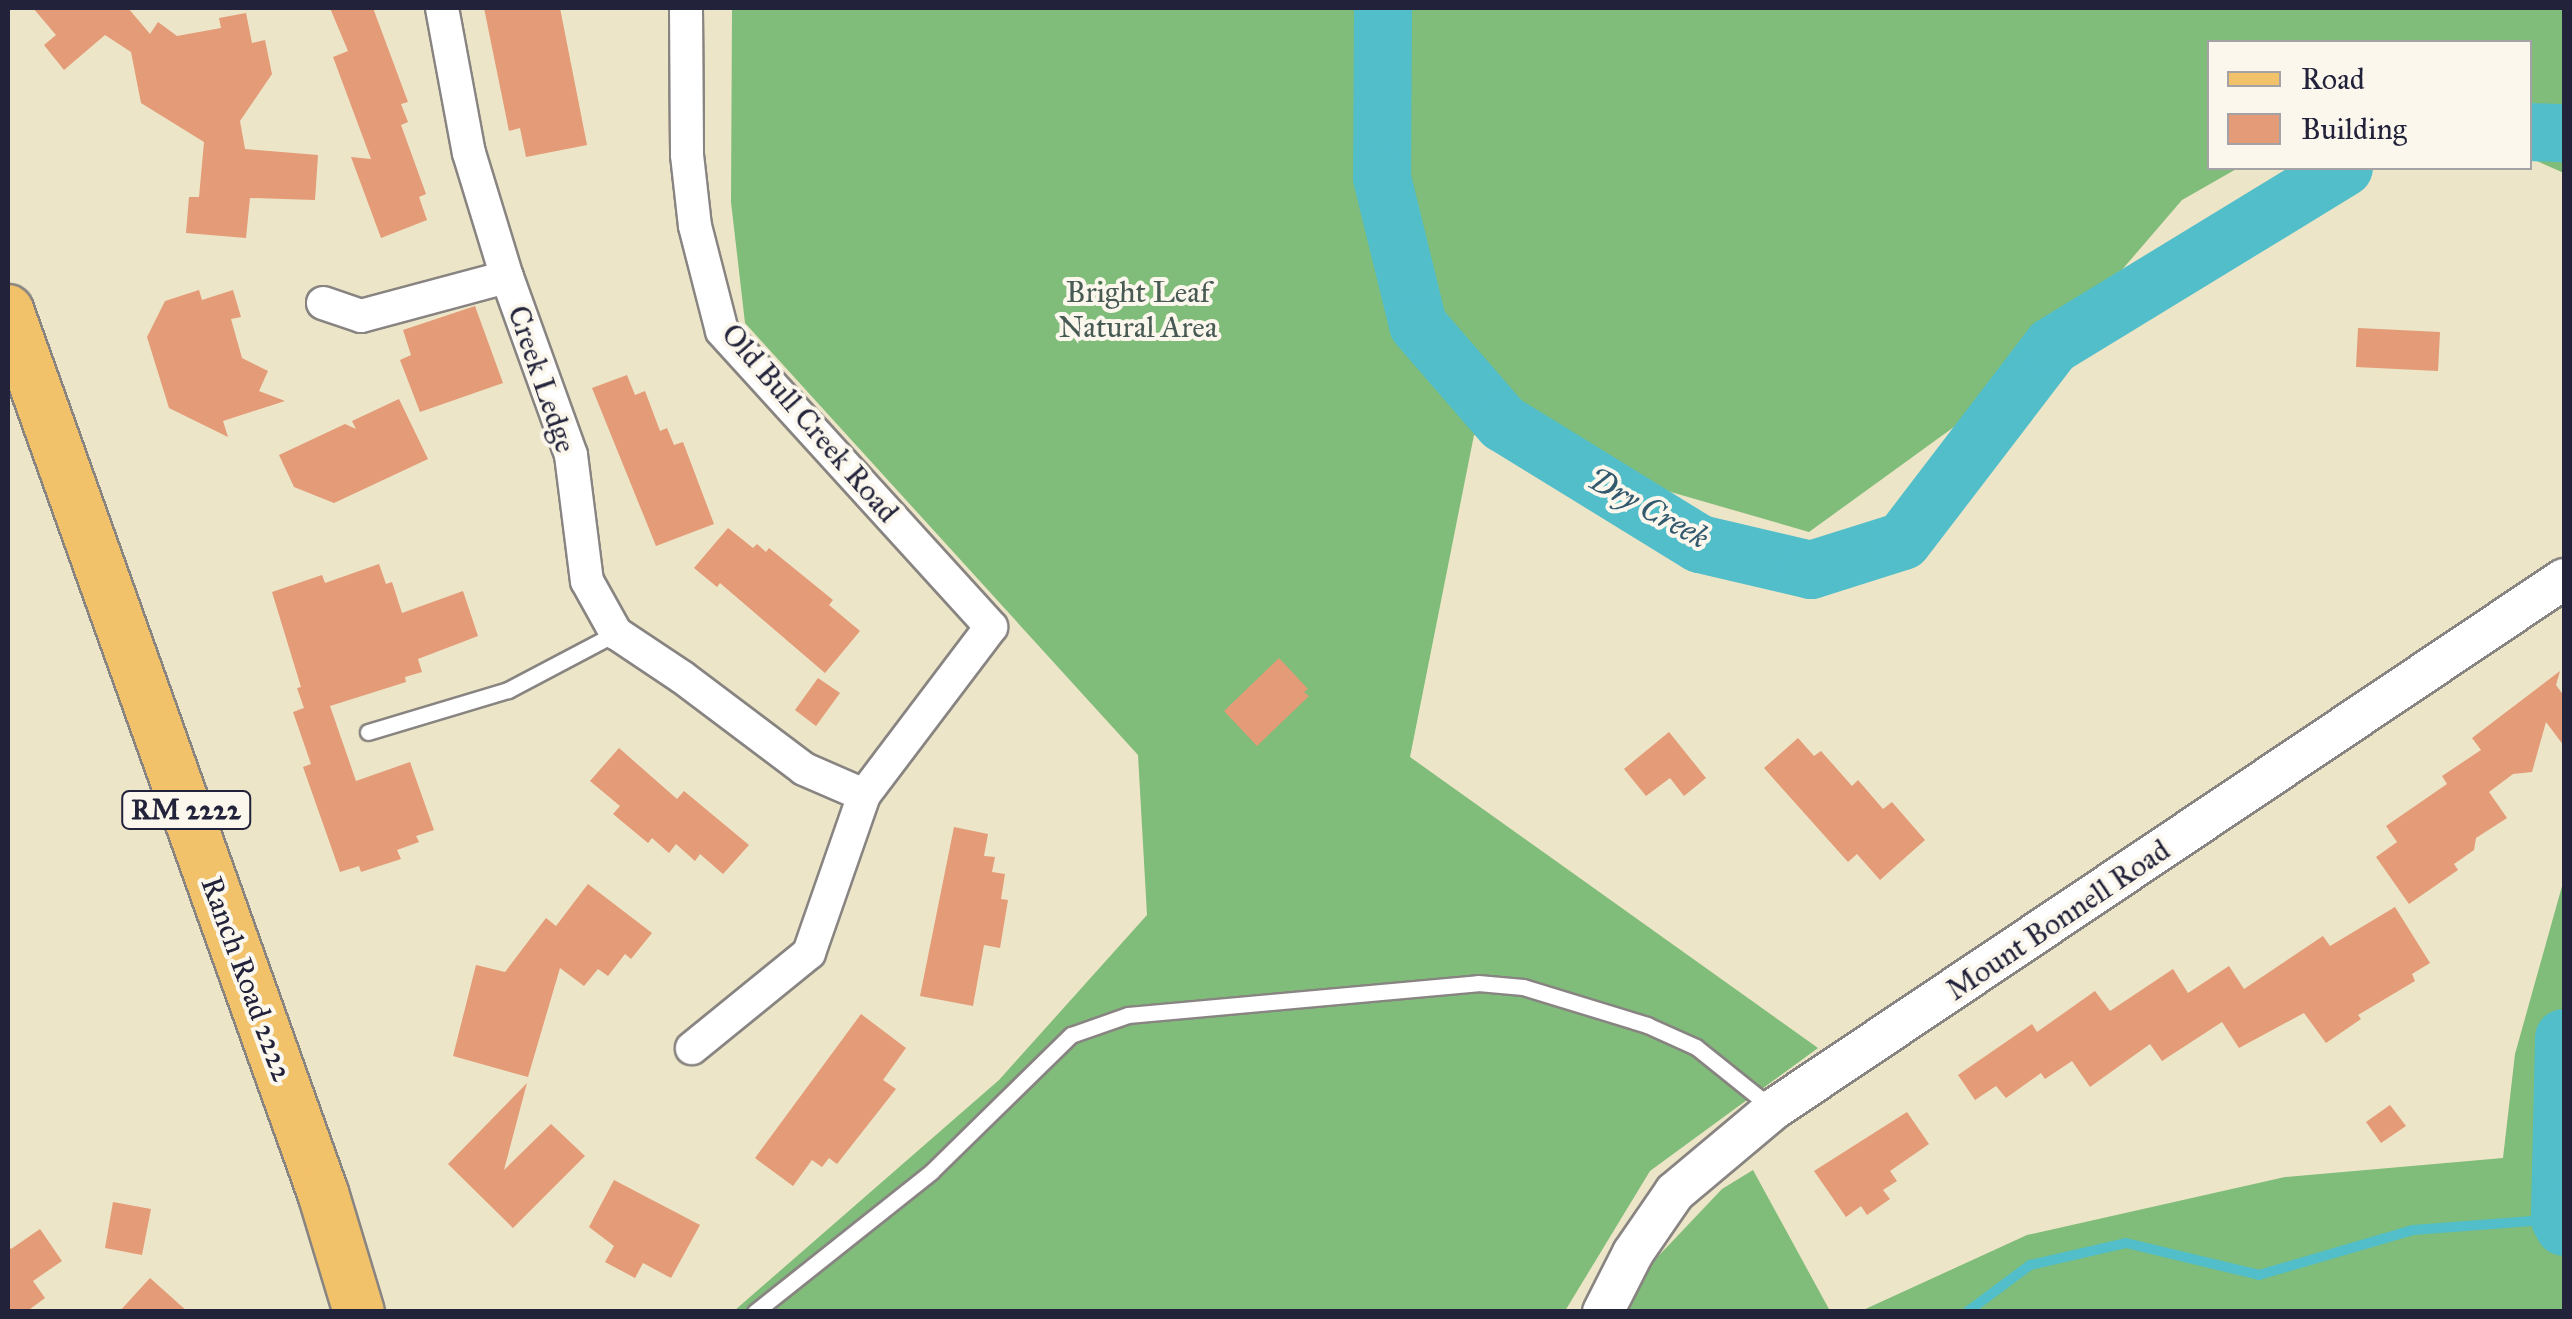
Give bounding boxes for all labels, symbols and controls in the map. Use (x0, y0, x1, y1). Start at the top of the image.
legend (2207, 40, 2532, 170)
text: Road (2301, 61, 2365, 97)
text: Building (2301, 111, 2407, 147)
park label: Bright Leaf Natural Area (1059, 274, 1217, 344)
street label: Creek Ledge (500, 301, 584, 457)
street label: Old Bull Creek Road (714, 316, 906, 530)
water label: Dry Creek (1581, 460, 1715, 558)
road number: RM 2222 (121, 787, 251, 833)
street label: Mount Bonnell Road (1939, 832, 2177, 1008)
street label: Ranch Road 2222 (193, 872, 301, 1086)

